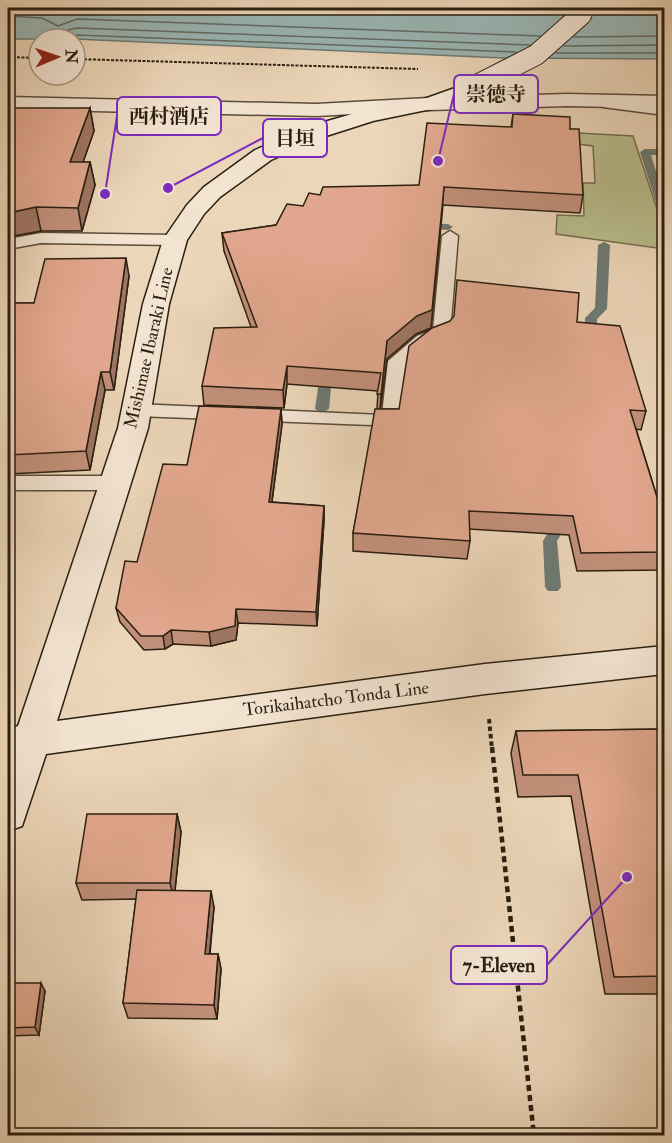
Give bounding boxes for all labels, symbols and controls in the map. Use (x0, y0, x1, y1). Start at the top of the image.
north arrow (27, 27, 87, 87)
text: N (61, 48, 81, 65)
callout: 崇徳寺 (454, 75, 538, 113)
text: 崇徳寺 (466, 82, 526, 107)
callout: 西村酒店 (117, 97, 221, 135)
text: 西村酒店 (129, 104, 209, 129)
callout: 目垣 (263, 119, 327, 157)
text: 目垣 (275, 126, 315, 151)
street label: Mishimae Ibaraki Line (119, 265, 179, 431)
street label: Torikaihatcho Tonda Line (242, 676, 431, 722)
callout: 7-Eleven (451, 946, 547, 984)
text: 7-Eleven (463, 953, 536, 978)

